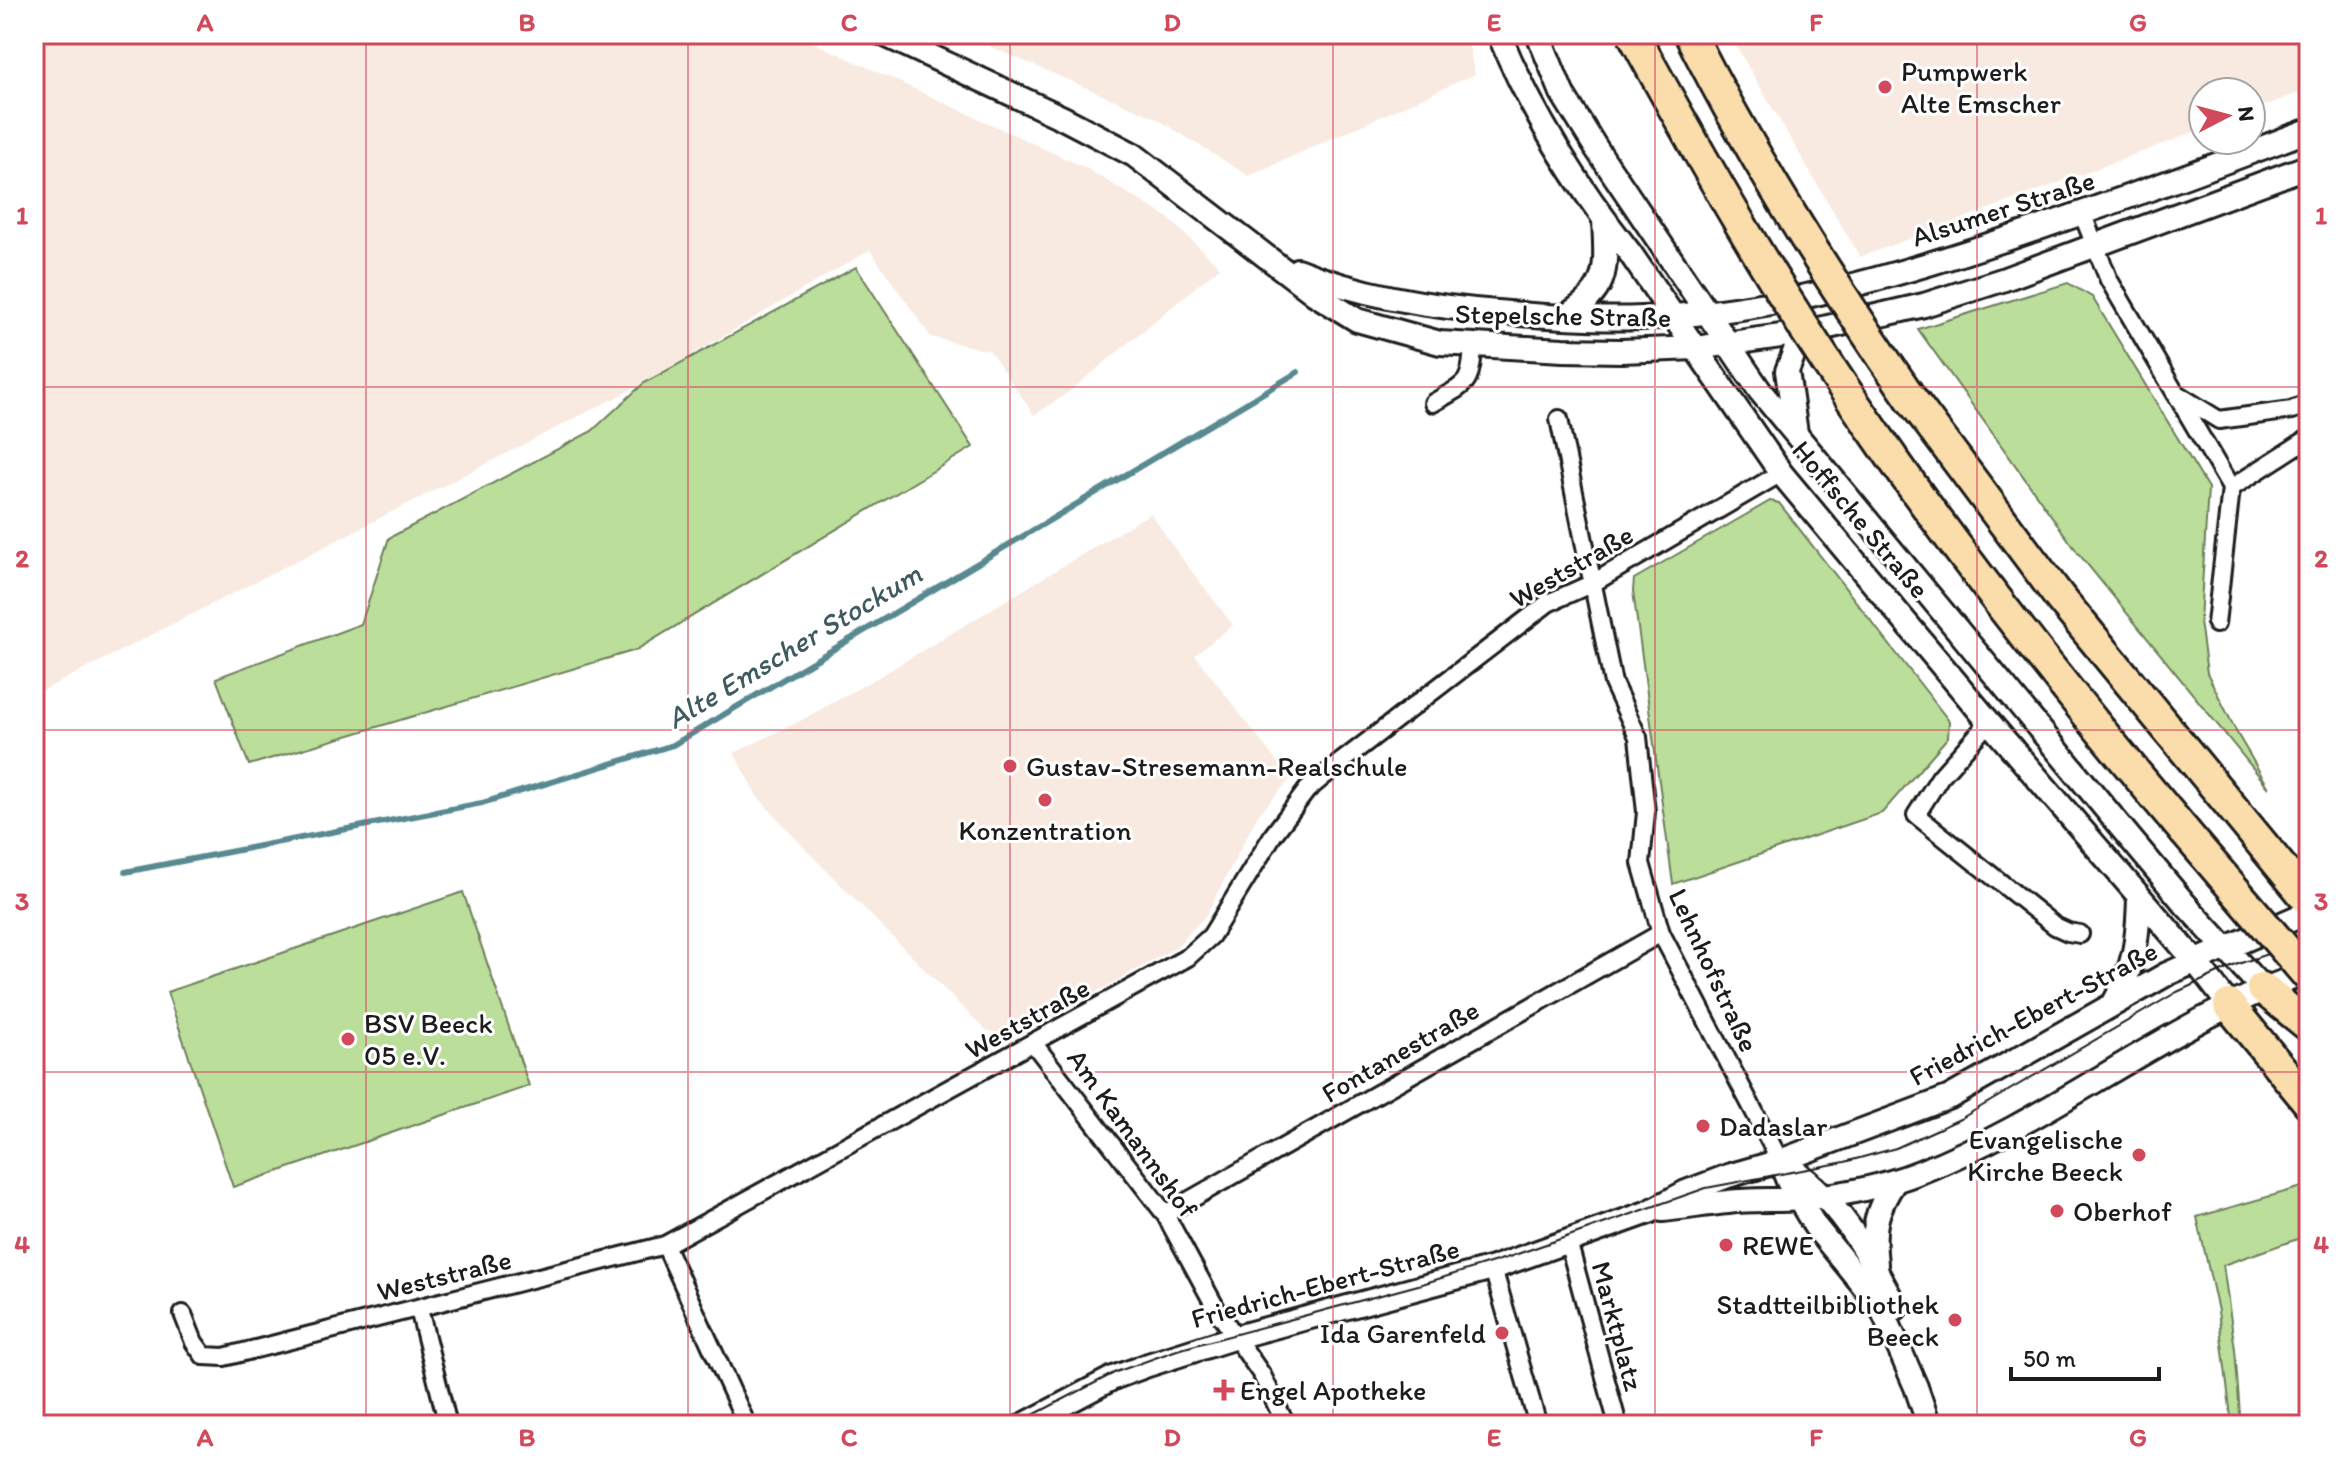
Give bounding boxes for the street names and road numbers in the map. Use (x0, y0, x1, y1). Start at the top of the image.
street label: Alsumer Straße (1907, 162, 2099, 254)
street label: Stepelsche Straße (1455, 296, 1671, 334)
street label: Hoffsche Straße (1785, 433, 1937, 605)
street label: Weststraße (1503, 517, 1639, 615)
street label: Lehnhofstraße (1661, 883, 1767, 1057)
street label: Friedrich-Ebert-Straße (1903, 933, 2163, 1093)
street label: Weststraße (959, 970, 1095, 1066)
street label: Fontanestraße (1315, 992, 1485, 1110)
street label: Am Kamannshof (1060, 1042, 1206, 1224)
street label: Friedrich-Ebert-Straße (1187, 1231, 1463, 1335)
street label: Weststraße (373, 1242, 515, 1308)
street label: Marktplatz (1584, 1258, 1652, 1394)

